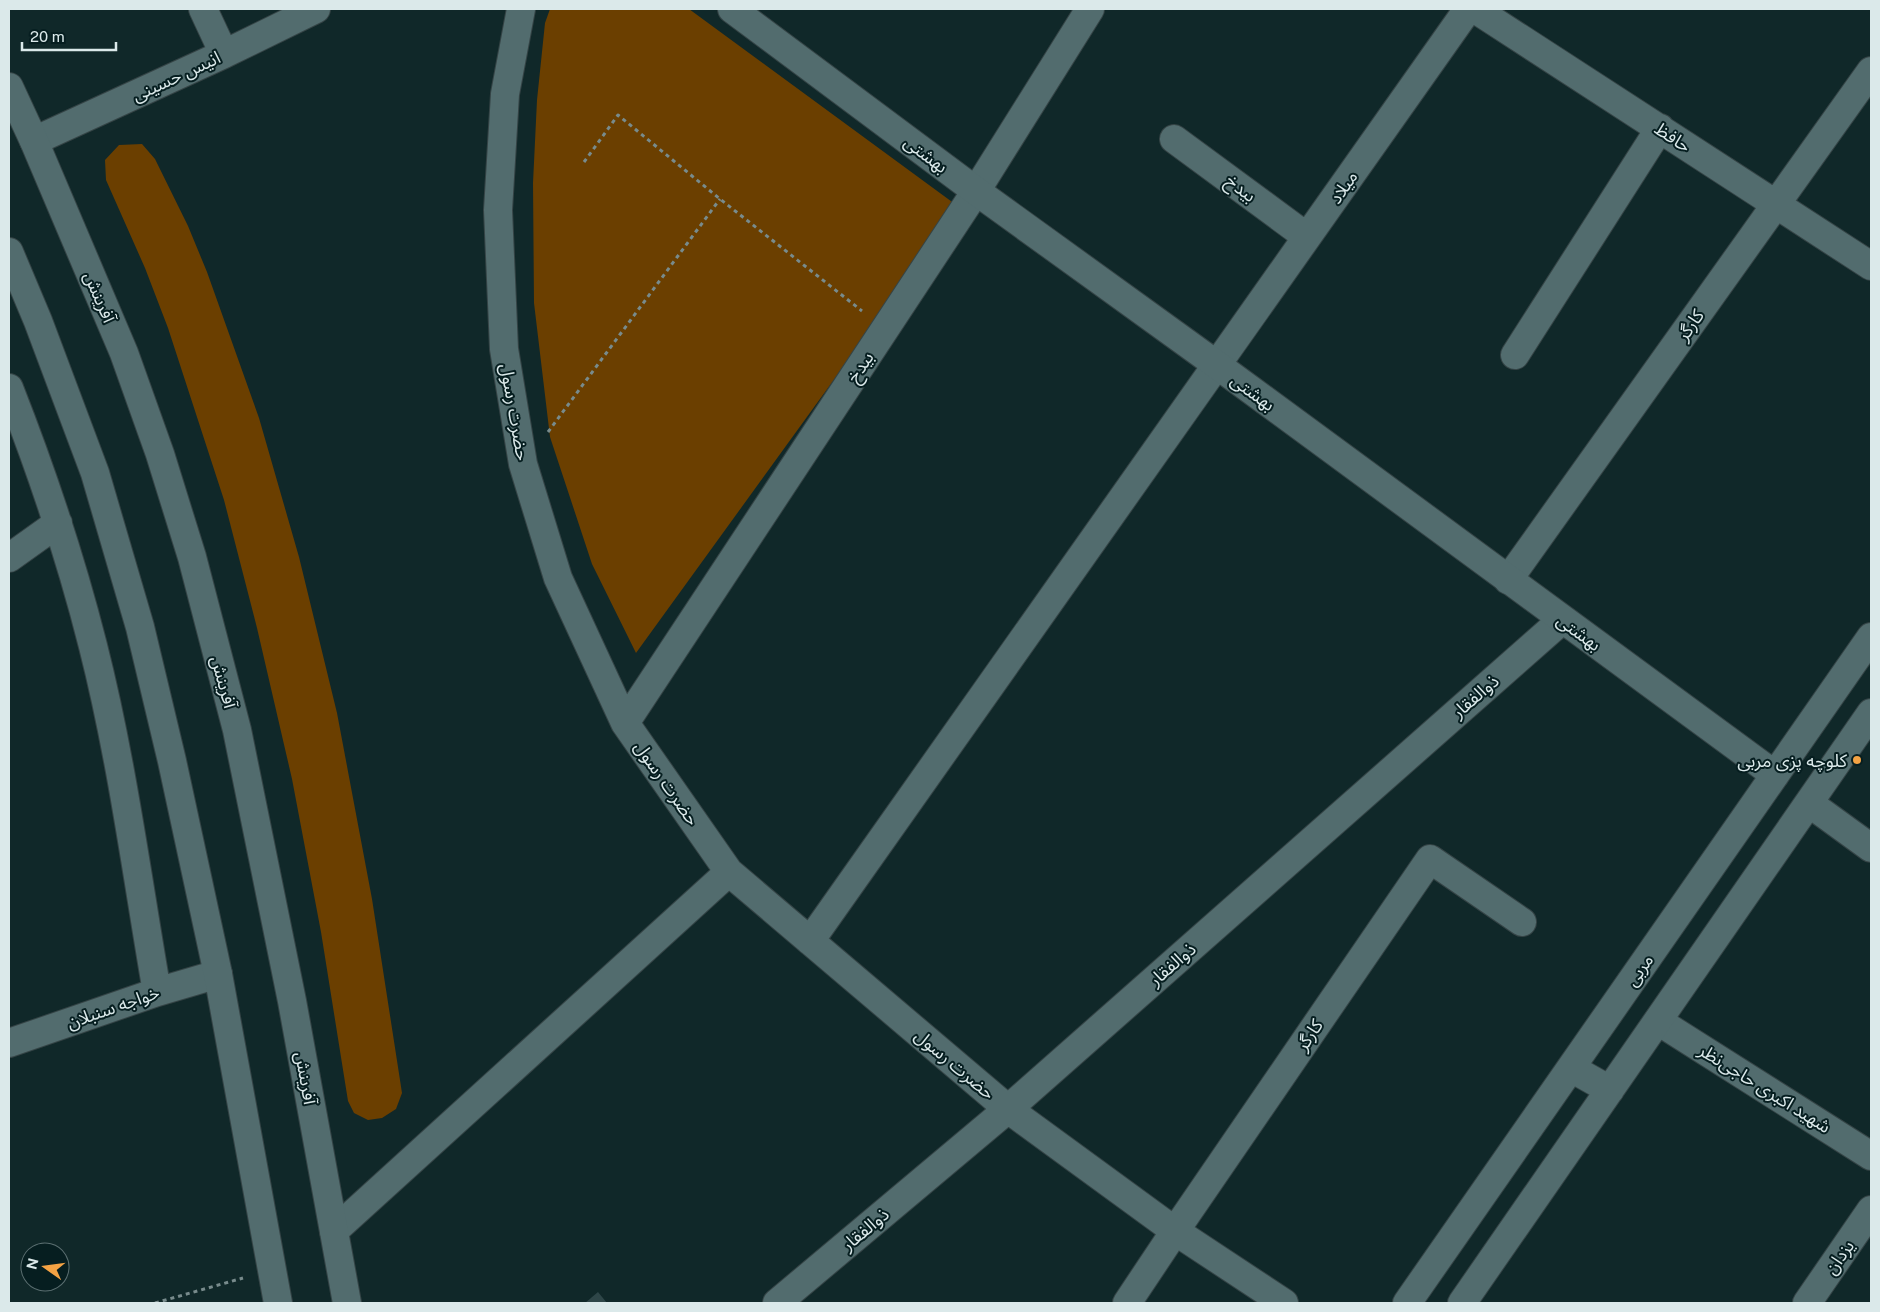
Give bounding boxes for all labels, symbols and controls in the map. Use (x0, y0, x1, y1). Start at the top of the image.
scale bar (22, 20, 116, 52)
text: 20 m (30, 28, 65, 45)
street label: انیس حسینی (128, 46, 224, 107)
street label: حافظ (1651, 118, 1695, 156)
street label: بهشتی (899, 131, 952, 178)
street label: میلاد (1324, 166, 1362, 208)
street label: بیدخ (1220, 170, 1260, 209)
street label: آفرینش (79, 268, 120, 327)
street label: کارگر (1671, 305, 1709, 346)
street label: بیدخ (842, 348, 880, 388)
street label: حضرت رسول (495, 362, 534, 462)
street label: بهشتی (1226, 369, 1279, 416)
street label: بهشتی (1552, 609, 1605, 656)
street label: آفرینش (206, 654, 241, 711)
street label: ذوالفقار (1447, 670, 1503, 723)
street label: حضرت رسول (629, 737, 704, 830)
place label: کلوچه پزی مربی (1737, 750, 1848, 772)
marker: کلوچه پزی مربی (1851, 754, 1863, 766)
street label: ذوالفقار (1144, 938, 1200, 991)
street label: مربی (1621, 950, 1658, 991)
street label: خواجه سنبلان (64, 981, 162, 1034)
street label: کارگر (1290, 1015, 1328, 1056)
street label: حضرت رسول (910, 1024, 999, 1104)
street label: شهید اکبری حاجی‌نظر (1694, 1038, 1835, 1138)
street label: آفرینش (290, 1050, 321, 1107)
street label: ذوالفقار (836, 1203, 894, 1256)
street label: یزدان (1820, 1236, 1859, 1279)
north arrow (20, 1242, 70, 1292)
text: N (23, 1257, 41, 1271)

